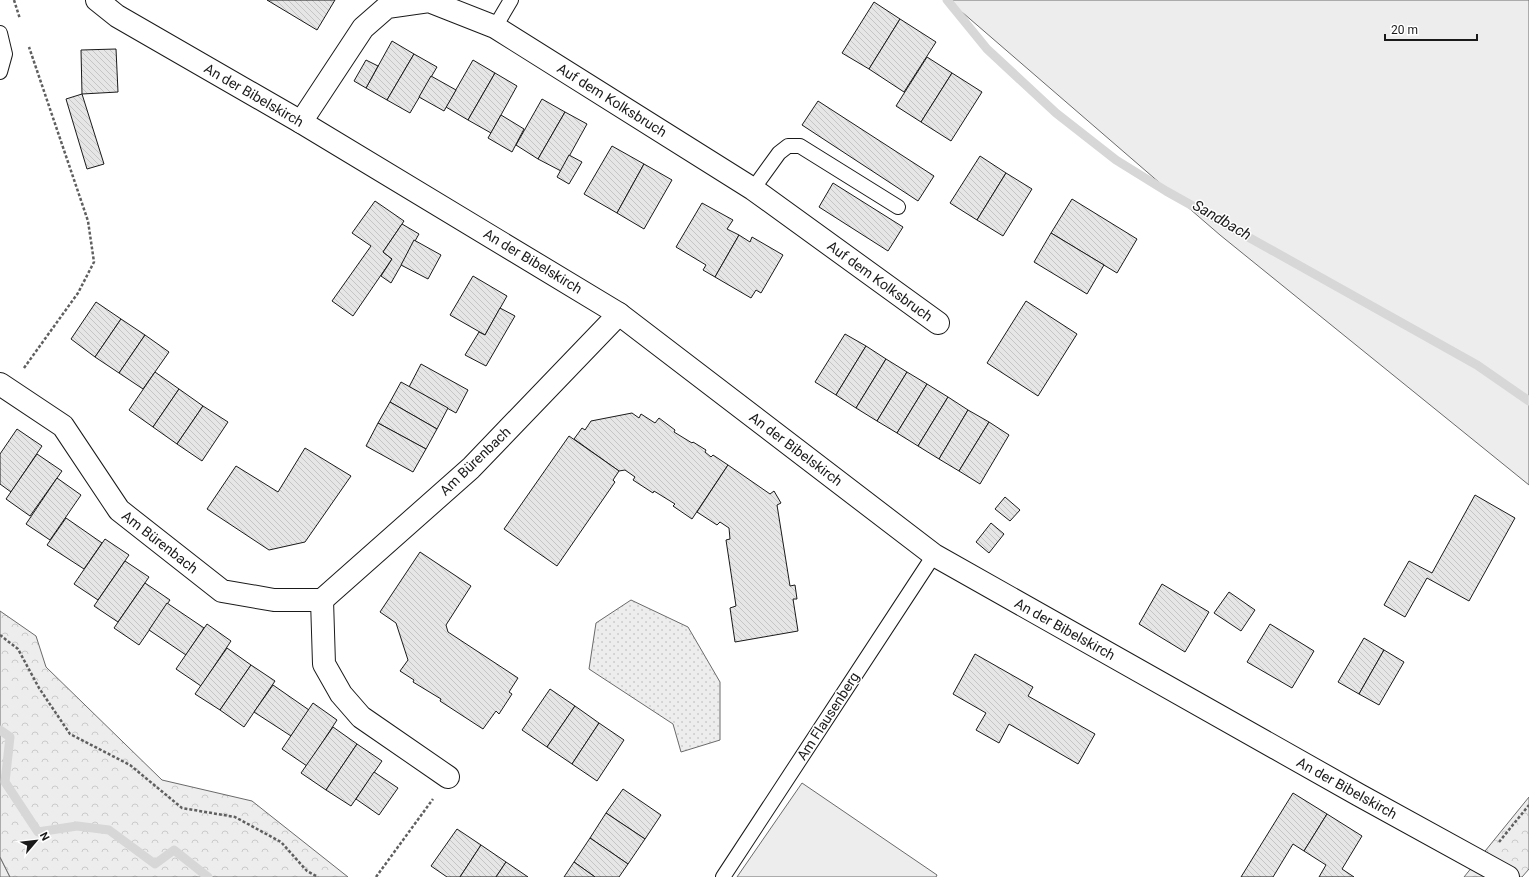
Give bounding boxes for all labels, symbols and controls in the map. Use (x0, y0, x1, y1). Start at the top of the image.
scale bar (1385, 16, 1477, 42)
text: 20 m (1391, 23, 1418, 37)
street label: An der Bibelskirch (201, 60, 307, 130)
street label: Auf dem Kolksbruch (554, 60, 670, 140)
water label: Sandbach (1190, 196, 1254, 244)
street label: An der Bibelskirch (481, 225, 585, 297)
street label: Auf dem Kolksbruch (824, 238, 936, 324)
street label: An der Bibelskirch (746, 409, 846, 489)
street label: Am Bürenbach (436, 423, 514, 499)
street label: Am Bürenbach (119, 507, 201, 577)
street label: An der Bibelskirch (1012, 595, 1118, 663)
street label: Am Flausenberg (794, 669, 862, 763)
street label: An der Bibelskirch (1294, 754, 1400, 822)
north arrow (16, 821, 56, 861)
text: N (37, 830, 52, 843)

